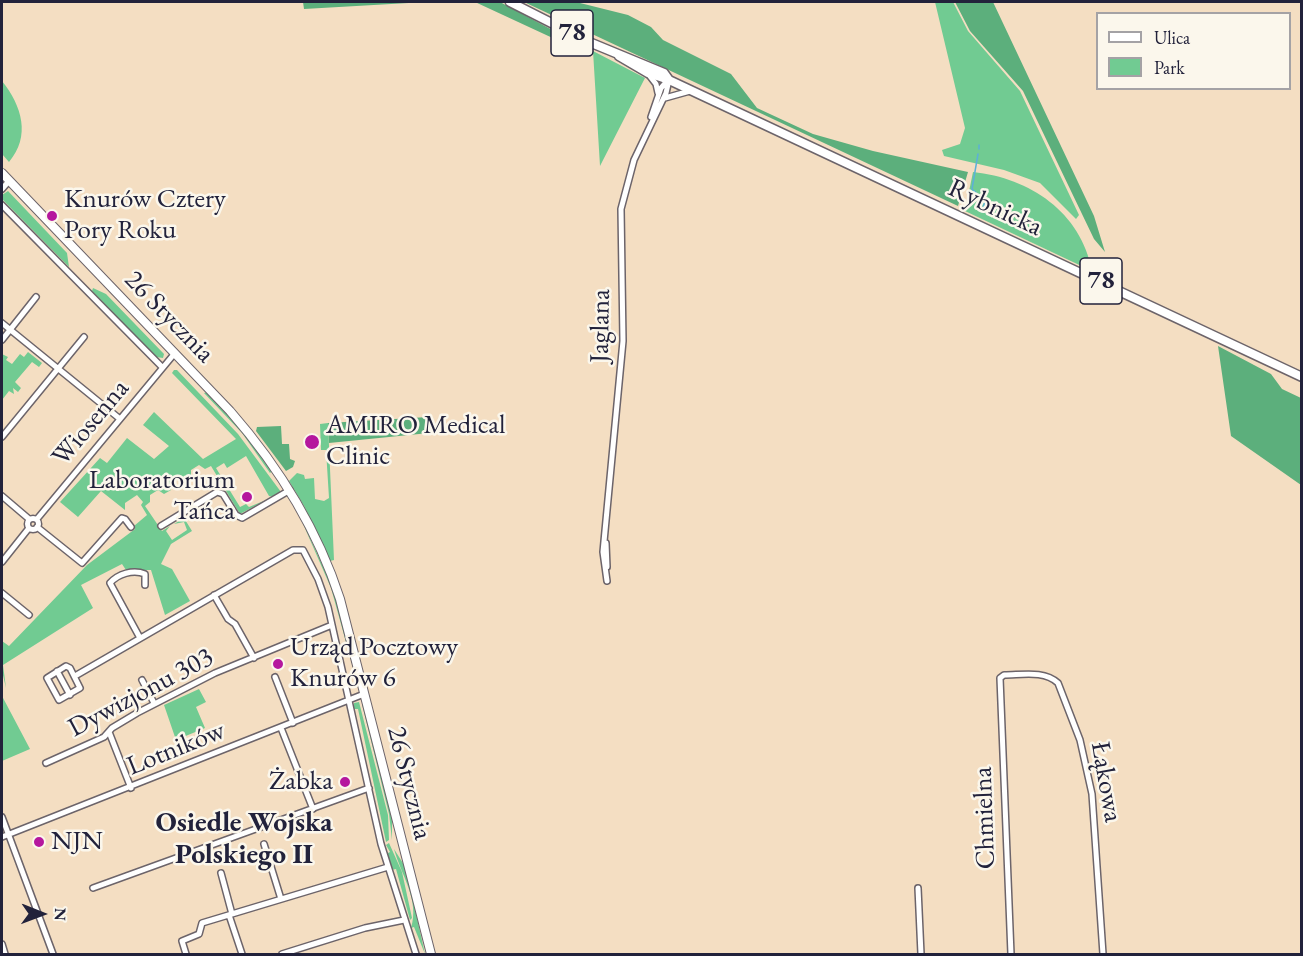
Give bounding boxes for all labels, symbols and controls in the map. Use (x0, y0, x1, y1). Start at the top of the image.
road number: 78 (551, 10, 593, 56)
legend (1096, 12, 1291, 90)
text: Ulica (1154, 26, 1190, 49)
text: Park (1154, 56, 1185, 79)
street label: Rybnicka (943, 172, 1047, 244)
place label: Knurów Cztery Pory Roku (64, 184, 226, 247)
marker: Knurów Cztery Pory Roku (45, 209, 59, 223)
road number: 78 (1080, 258, 1122, 304)
street label: 26 Stycznia (117, 264, 221, 370)
street label: Jaglana (584, 289, 618, 363)
street label: Wiosenna (46, 373, 136, 473)
place label: AMIRO Medical Clinic (326, 410, 506, 473)
marker: AMIRO Medical Clinic (303, 433, 321, 451)
place label: Laboratorium Tańca (89, 465, 235, 528)
marker: Laboratorium Tańca (240, 490, 254, 504)
place label: Urząd Pocztowy Knurów 6 (290, 632, 458, 695)
street label: Dywizjonu 303 (63, 641, 219, 745)
marker: Urząd Pocztowy Knurów 6 (271, 657, 285, 671)
street label: Lotników (122, 715, 230, 783)
street label: 26 Stycznia (379, 723, 439, 843)
street label: Łąkowa (1083, 739, 1129, 825)
place label: Żabka (269, 766, 333, 798)
street label: Chmielna (967, 766, 1003, 870)
marker: Żabka (338, 775, 352, 789)
district label: Osiedle Wojska Polskiego II (155, 806, 333, 872)
place label: NJN (51, 826, 103, 858)
marker: NJN (32, 835, 46, 849)
north arrow (12, 884, 72, 944)
text: N (50, 908, 71, 921)

